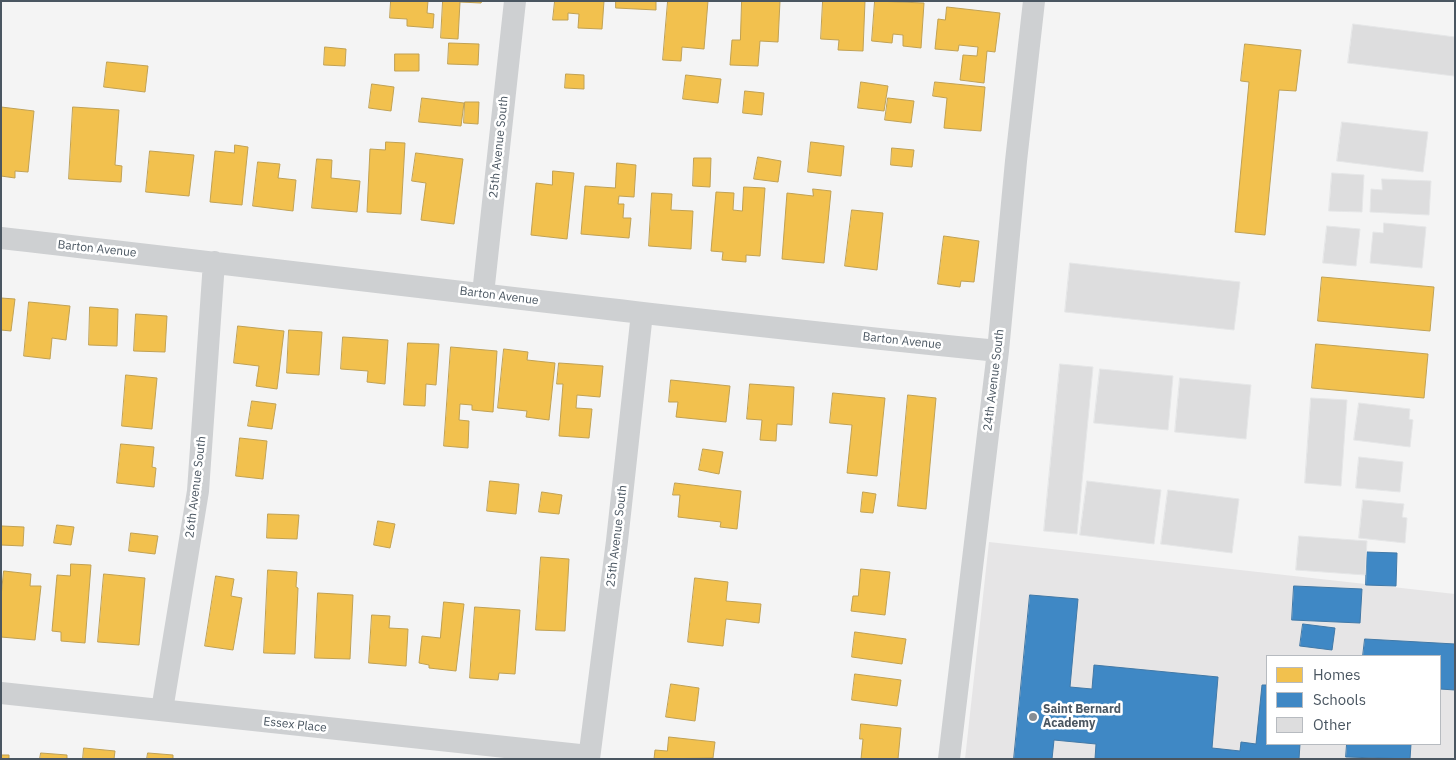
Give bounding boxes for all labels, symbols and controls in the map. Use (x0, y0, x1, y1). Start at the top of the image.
street label: 25th Avenue South (486, 95, 512, 199)
street label: Barton Avenue (57, 238, 137, 260)
street label: Barton Avenue (459, 284, 539, 308)
street label: 24th Avenue South (981, 328, 1007, 432)
street label: Barton Avenue (862, 330, 942, 352)
street label: 26th Avenue South (183, 435, 209, 539)
street label: 25th Avenue South (604, 484, 630, 588)
legend (1266, 655, 1441, 745)
text: Homes (1313, 665, 1361, 684)
text: Schools (1313, 690, 1366, 709)
place label: Saint Bernard Academy (1043, 703, 1121, 731)
marker: Saint Bernard Academy (1027, 711, 1039, 723)
street label: Essex Place (263, 715, 327, 735)
text: Other (1313, 715, 1351, 734)

